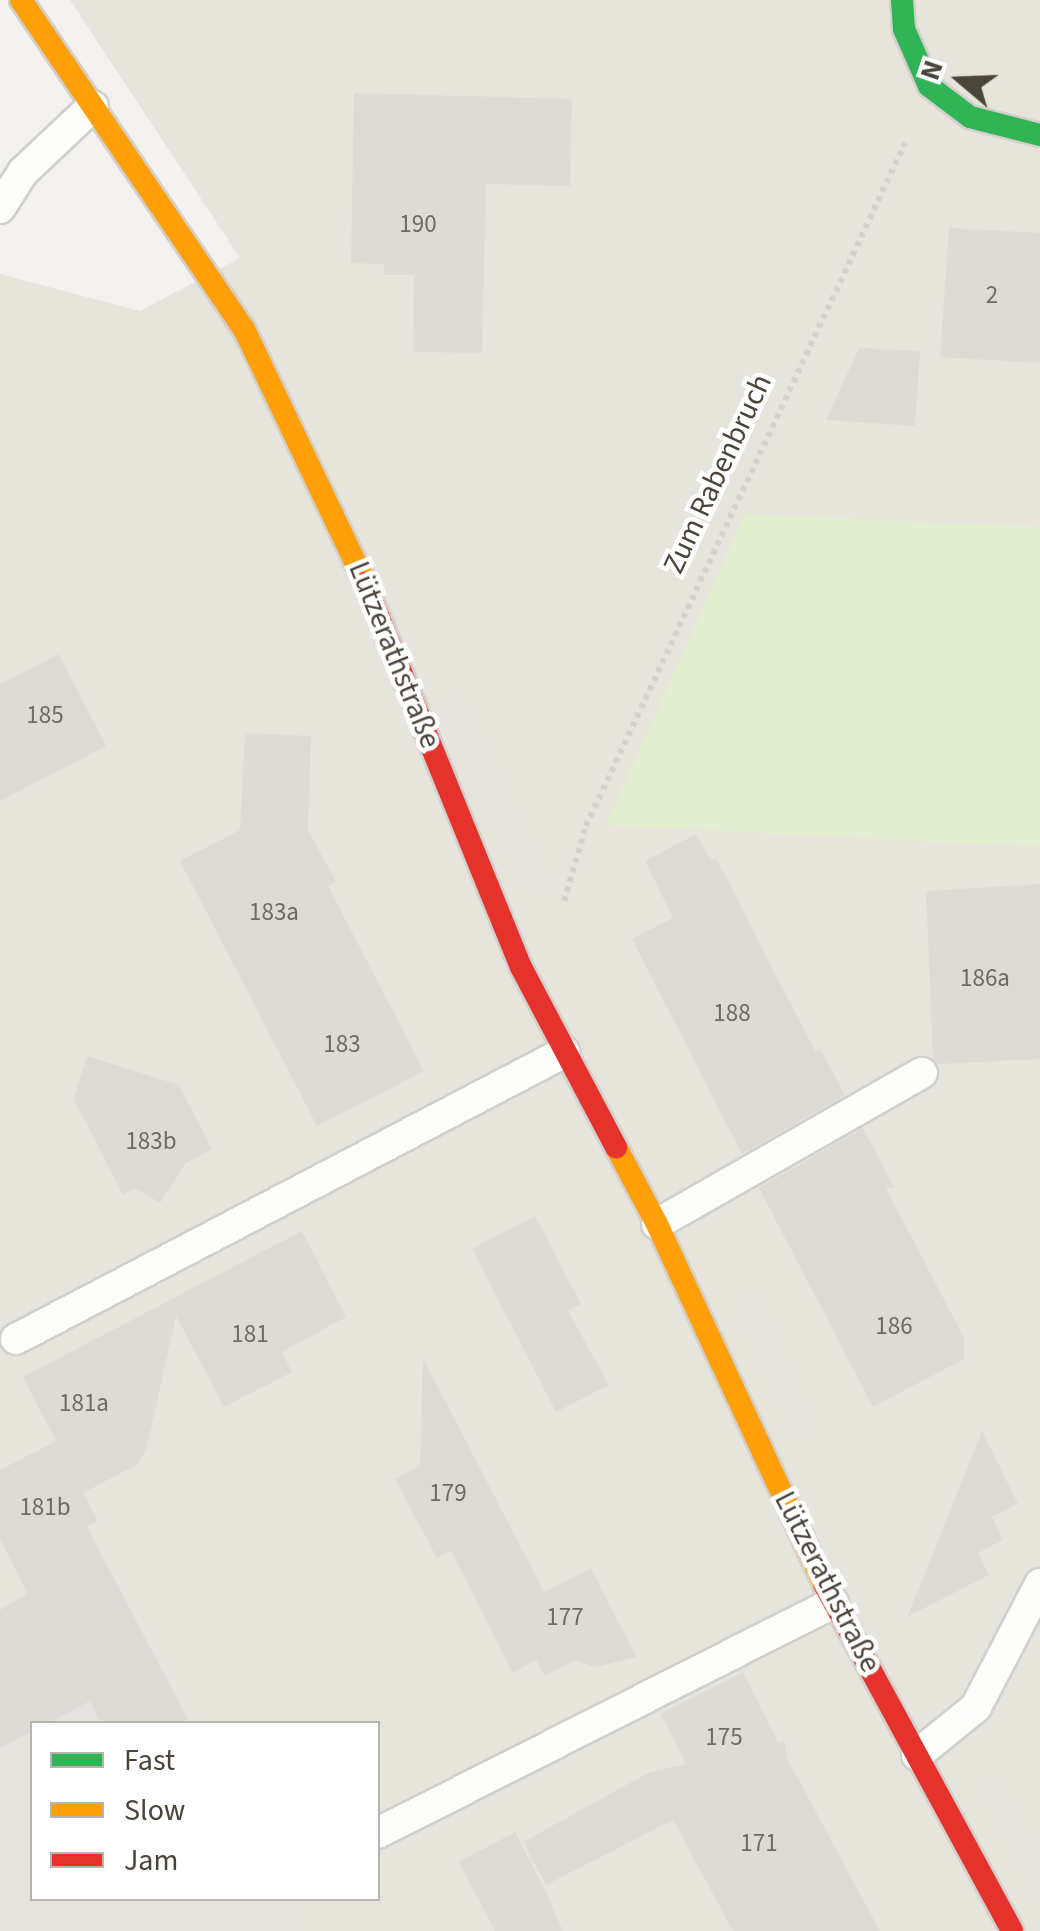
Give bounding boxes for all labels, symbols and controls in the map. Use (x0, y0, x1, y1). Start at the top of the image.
north arrow (910, 30, 1010, 130)
text: N (910, 55, 954, 86)
house number: 190 (399, 209, 437, 239)
house number: 2 (986, 280, 998, 310)
street label: Zum Rabenbruch (656, 369, 780, 579)
street label: Lützerathstraße (340, 556, 448, 754)
house number: 185 (26, 700, 64, 730)
house number: 183a (249, 897, 299, 927)
house number: 186a (960, 963, 1010, 993)
house number: 188 (713, 998, 751, 1028)
house number: 183 (323, 1029, 361, 1059)
house number: 183b (125, 1126, 177, 1156)
house number: 186 (875, 1311, 913, 1341)
house number: 181 (231, 1319, 269, 1349)
house number: 181a (59, 1388, 109, 1418)
house number: 179 (429, 1478, 467, 1508)
street label: Lützerathstraße (766, 1486, 888, 1678)
house number: 181b (19, 1492, 71, 1522)
house number: 177 (546, 1602, 584, 1632)
legend (30, 1721, 380, 1901)
house number: 175 (705, 1722, 743, 1752)
text: Fast (124, 1739, 175, 1782)
text: Slow (124, 1789, 185, 1832)
house number: 171 (740, 1828, 778, 1858)
text: Jam (124, 1839, 178, 1882)

